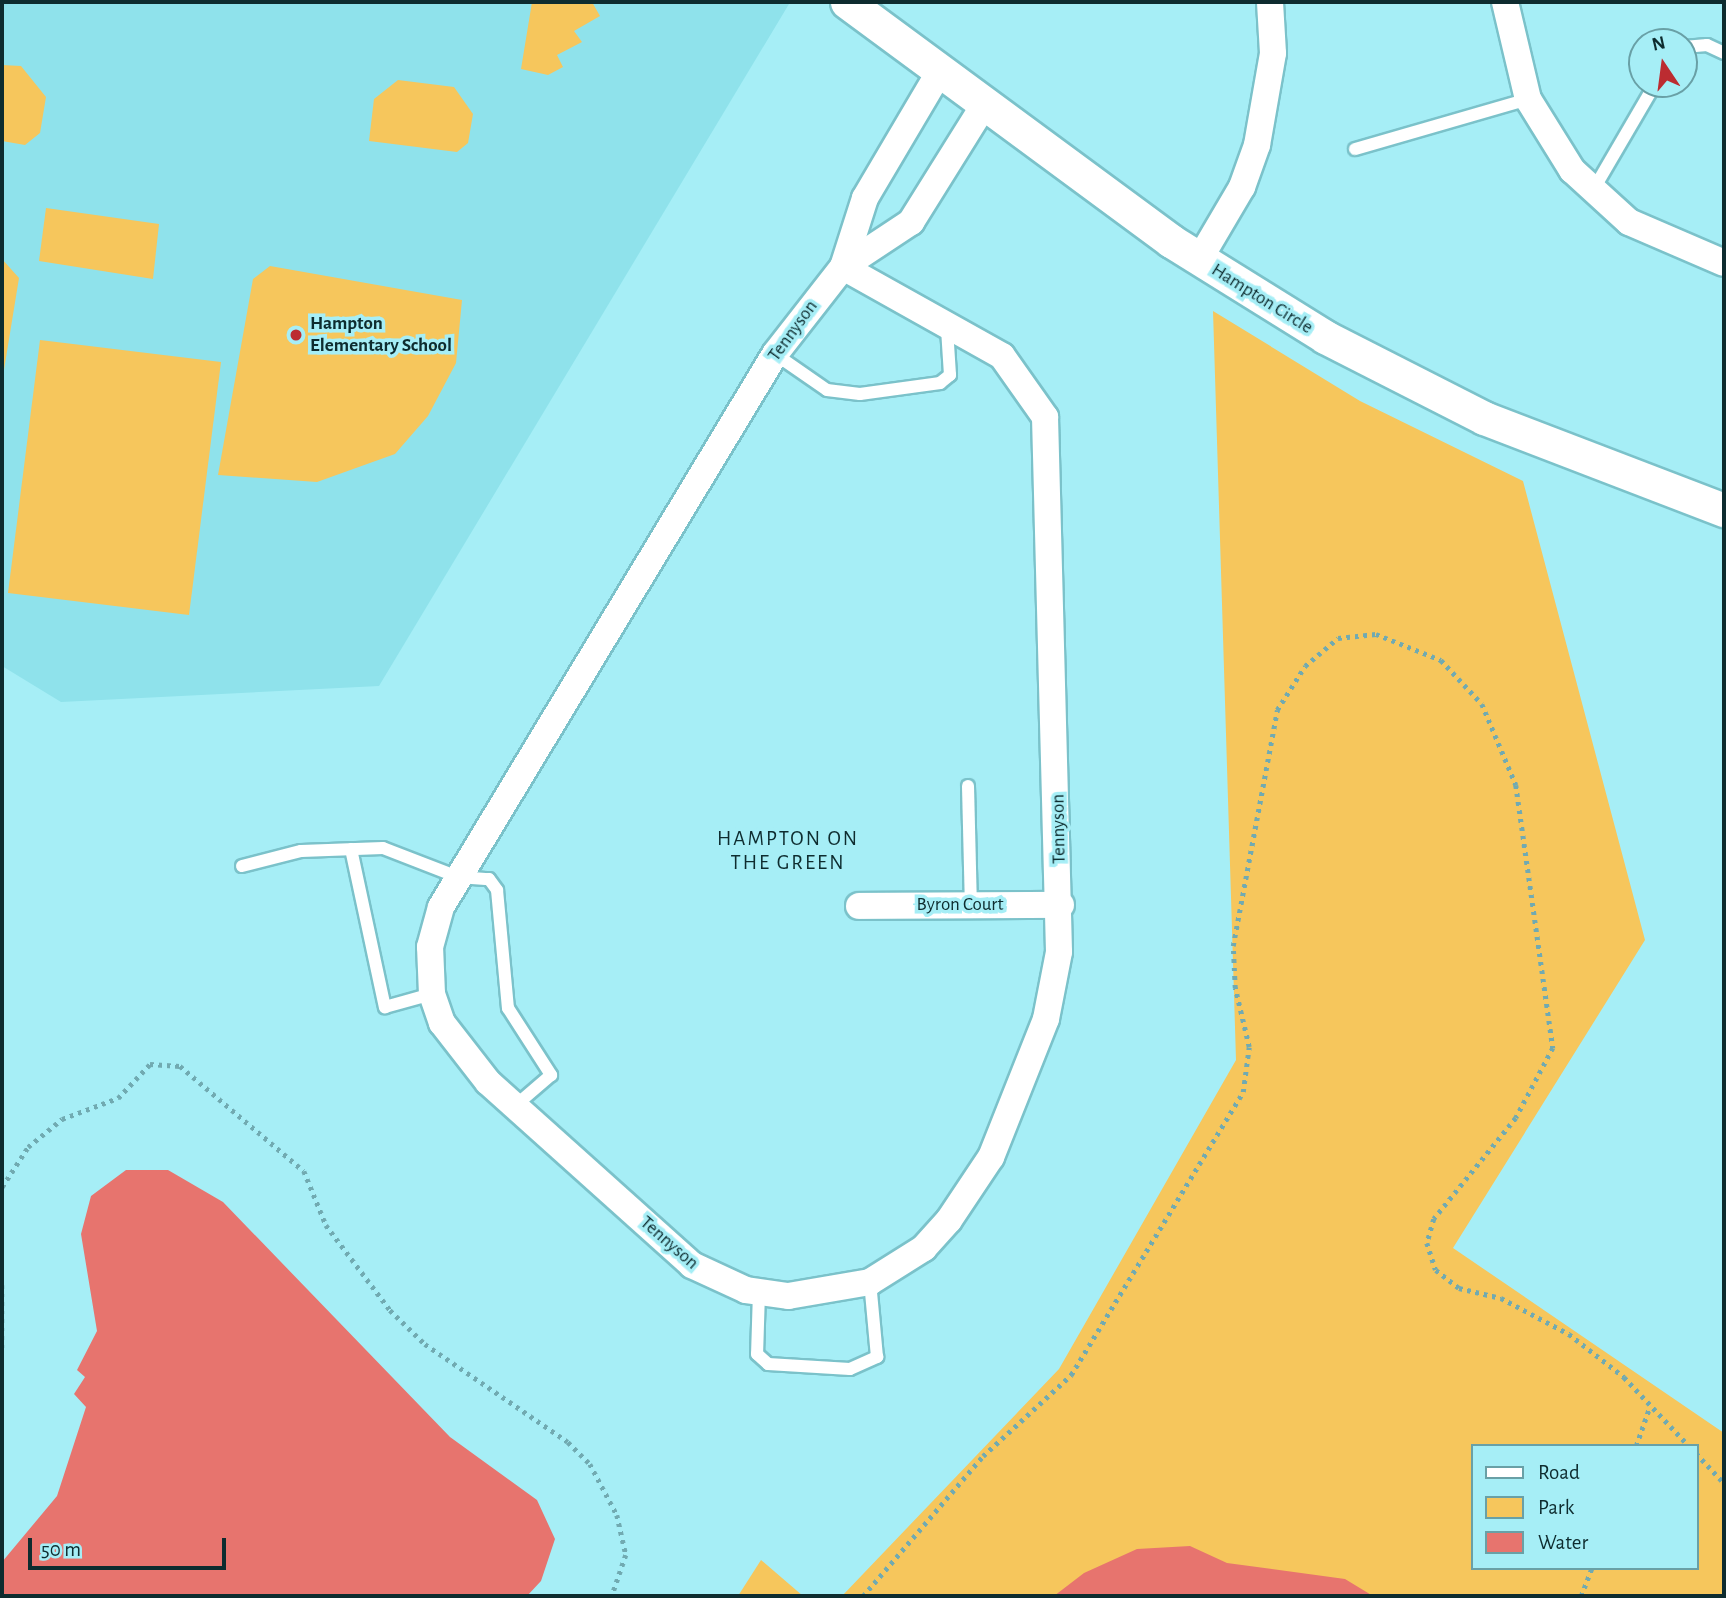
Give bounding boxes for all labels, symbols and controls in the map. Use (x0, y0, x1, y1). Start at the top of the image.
north arrow (1628, 28, 1698, 98)
text: N (1650, 33, 1667, 55)
street label: Hampton Circle (1207, 259, 1317, 339)
street label: Tennyson (763, 296, 823, 366)
place label: Hampton Elementary School (310, 313, 452, 357)
marker: Hampton Elementary School (288, 327, 304, 343)
street label: Tennyson (1047, 794, 1071, 864)
district label: HAMPTON ON THE GREEN (718, 826, 858, 876)
street label: Byron Court (916, 894, 1004, 916)
street label: Tennyson (635, 1211, 703, 1275)
legend (1470, 1444, 1698, 1570)
text: Road (1538, 1462, 1580, 1483)
text: Park (1538, 1497, 1574, 1518)
scale bar (32, 1524, 229, 1568)
text: Water (1538, 1532, 1588, 1553)
text: 50 m (41, 1539, 81, 1560)

